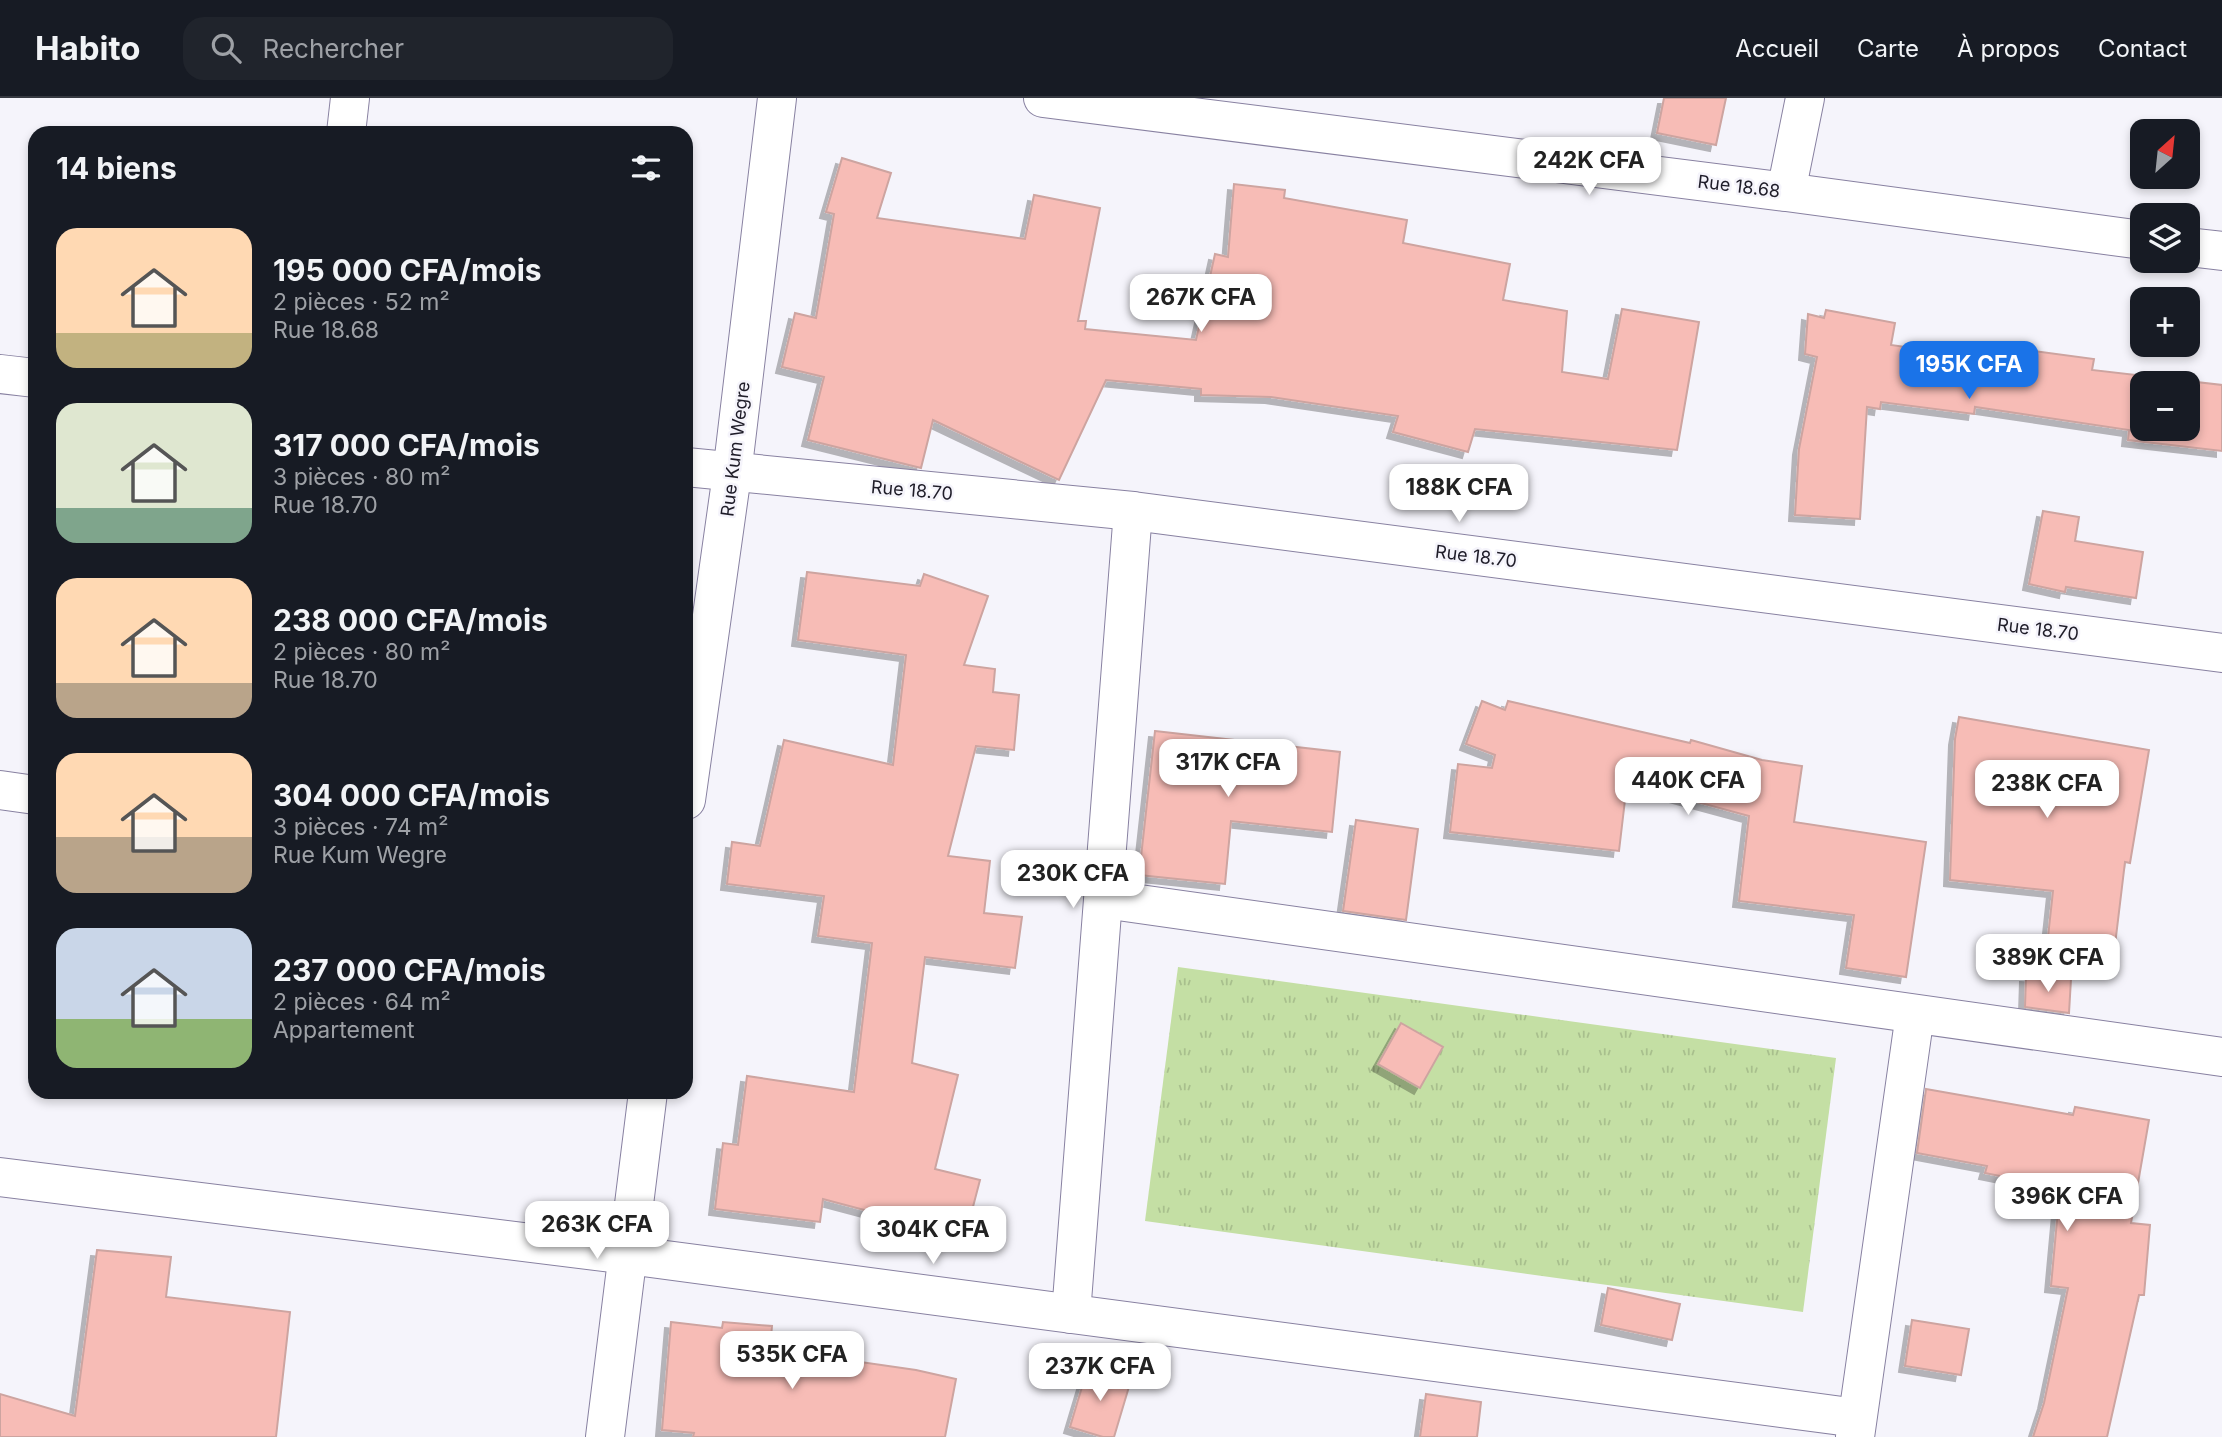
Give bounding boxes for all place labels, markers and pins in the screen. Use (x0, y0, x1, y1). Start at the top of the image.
pin: 242K CFA (1517, 138, 1661, 197)
pin: 267K CFA (1129, 274, 1273, 334)
pin: 195K CFA (1897, 342, 2041, 401)
pin: 188K CFA (1387, 464, 1531, 524)
pin: 317K CFA (1156, 740, 1300, 799)
pin: 440K CFA (1616, 758, 1760, 817)
pin: 238K CFA (1975, 760, 2119, 820)
pin: 230K CFA (1001, 850, 1145, 910)
pin: 389K CFA (1976, 934, 2120, 994)
pin: 396K CFA (1995, 1174, 2139, 1233)
pin: 263K CFA (525, 1202, 669, 1261)
pin: 304K CFA (861, 1206, 1005, 1266)
pin: 535K CFA (720, 1332, 864, 1391)
pin: 237K CFA (1028, 1344, 1172, 1403)

